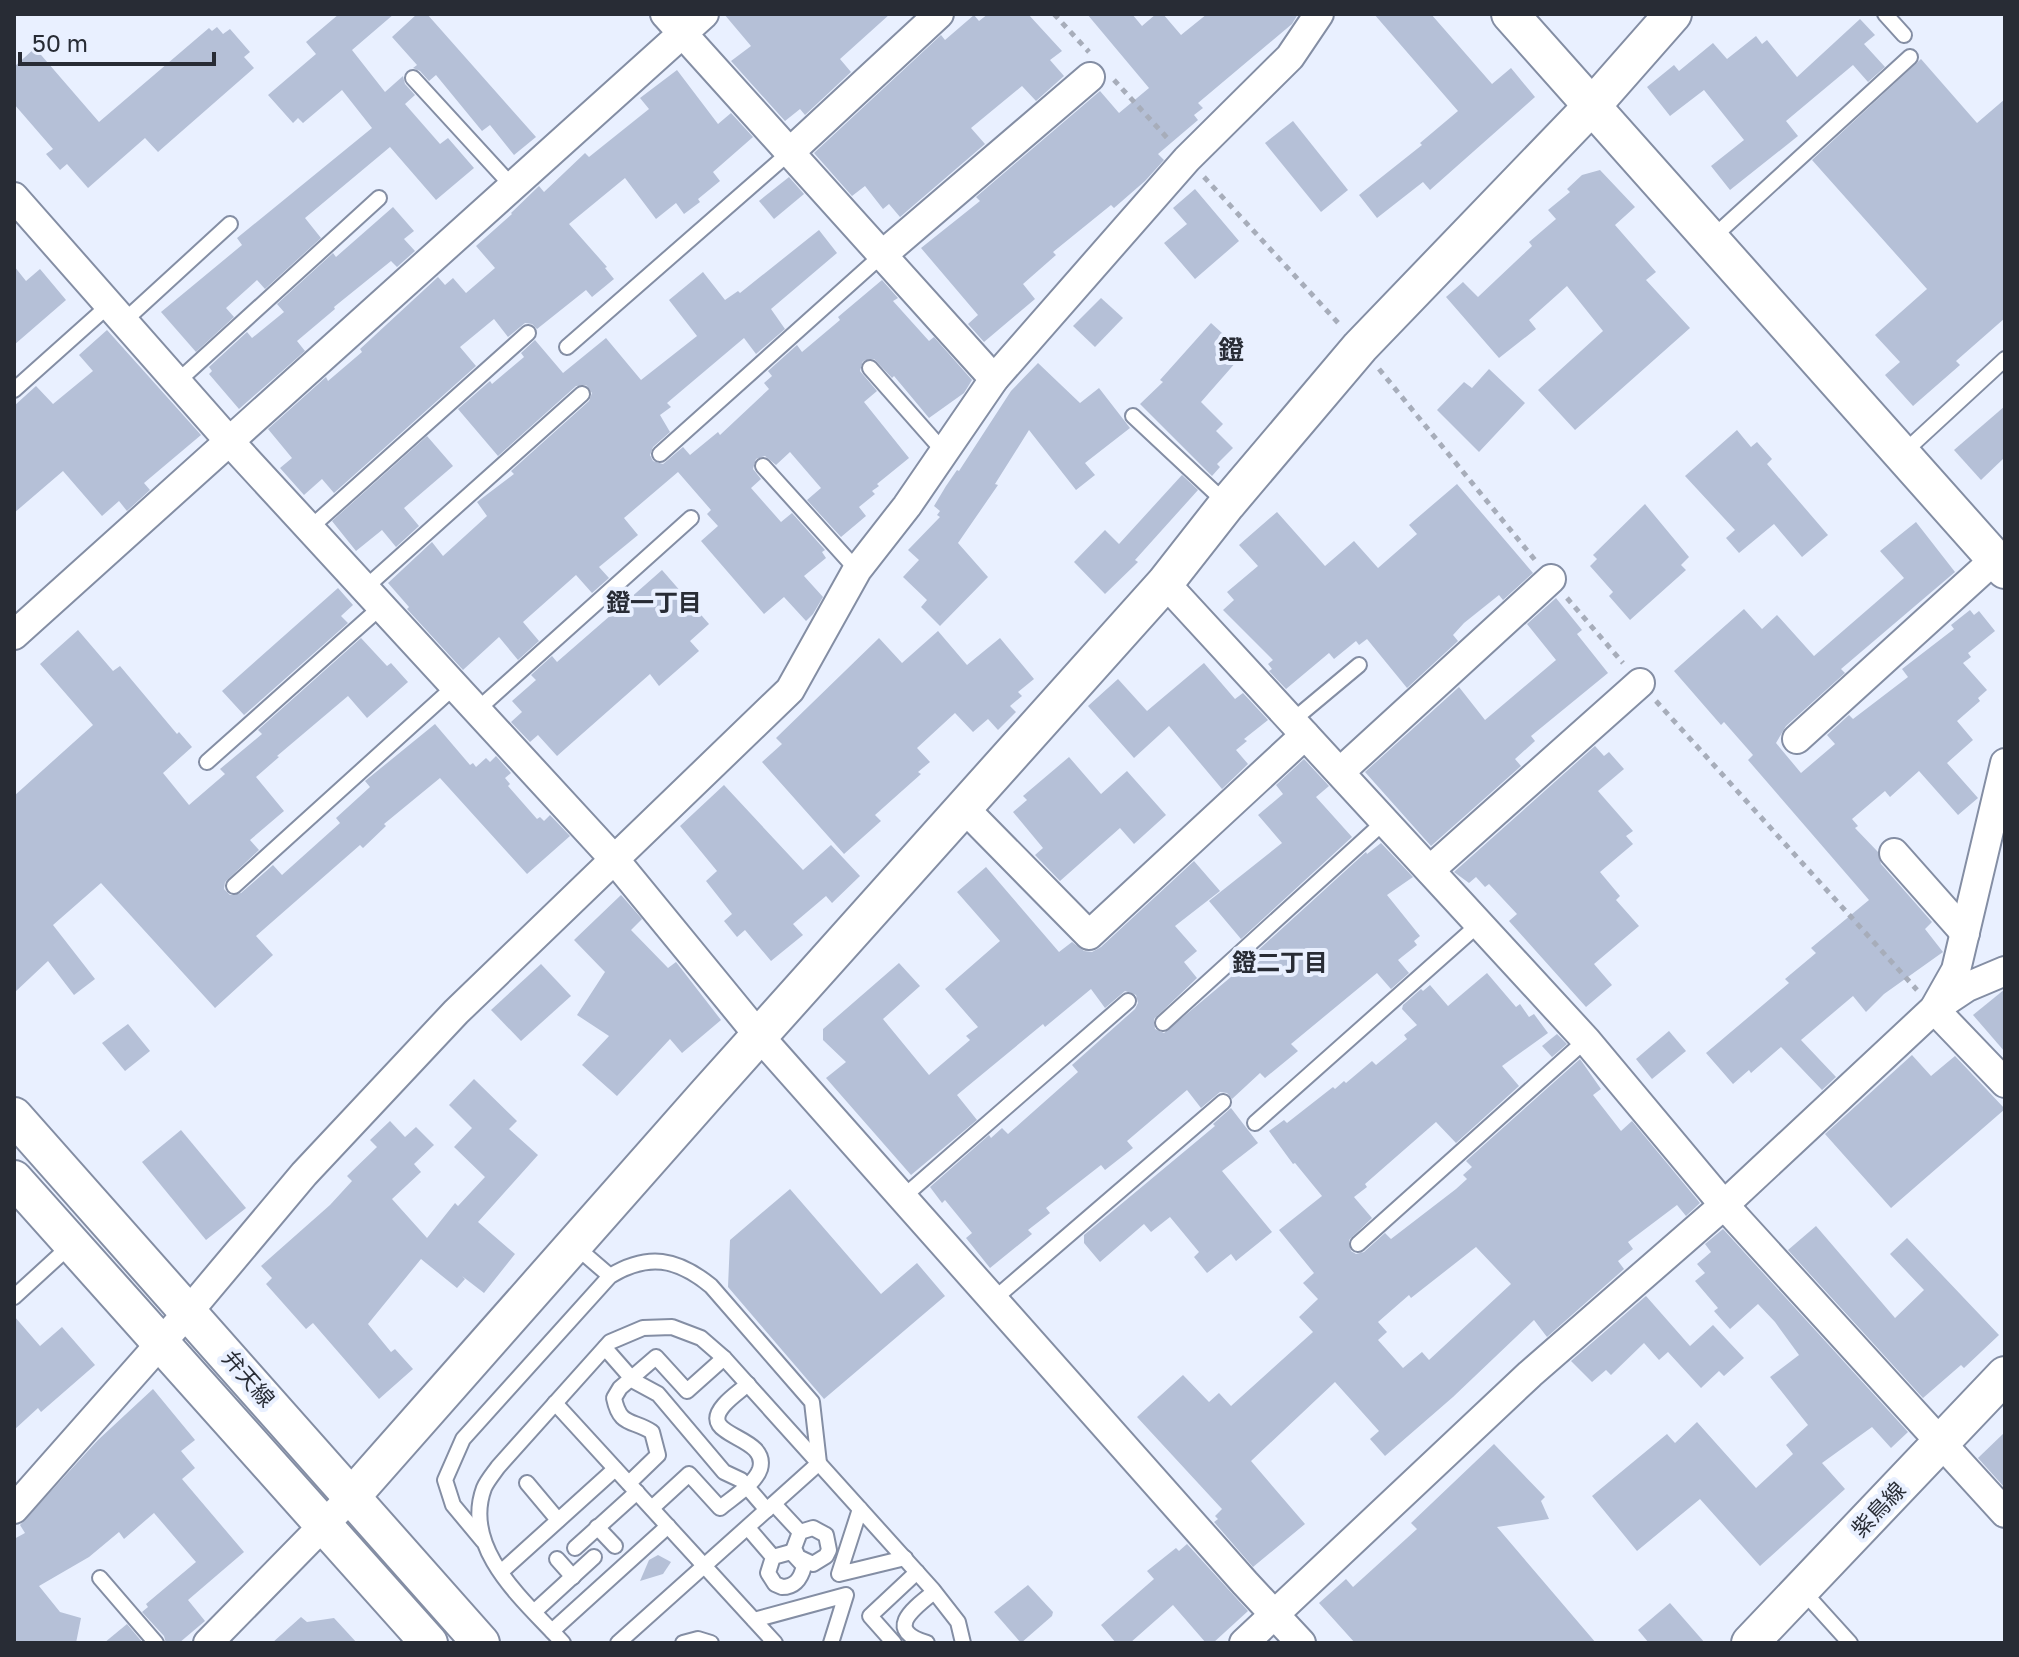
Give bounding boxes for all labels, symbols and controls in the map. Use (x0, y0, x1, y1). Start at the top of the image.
scale bar (20, 16, 214, 66)
text: 50 m (32, 28, 88, 57)
district label: 鐙 (1218, 334, 1244, 365)
district label: 鐙一丁目 (606, 587, 702, 616)
district label: 鐙二丁目 (1232, 947, 1328, 976)
street label: 弁天線 (217, 1344, 281, 1412)
street label: 紫鳥線 (1845, 1476, 1911, 1542)

